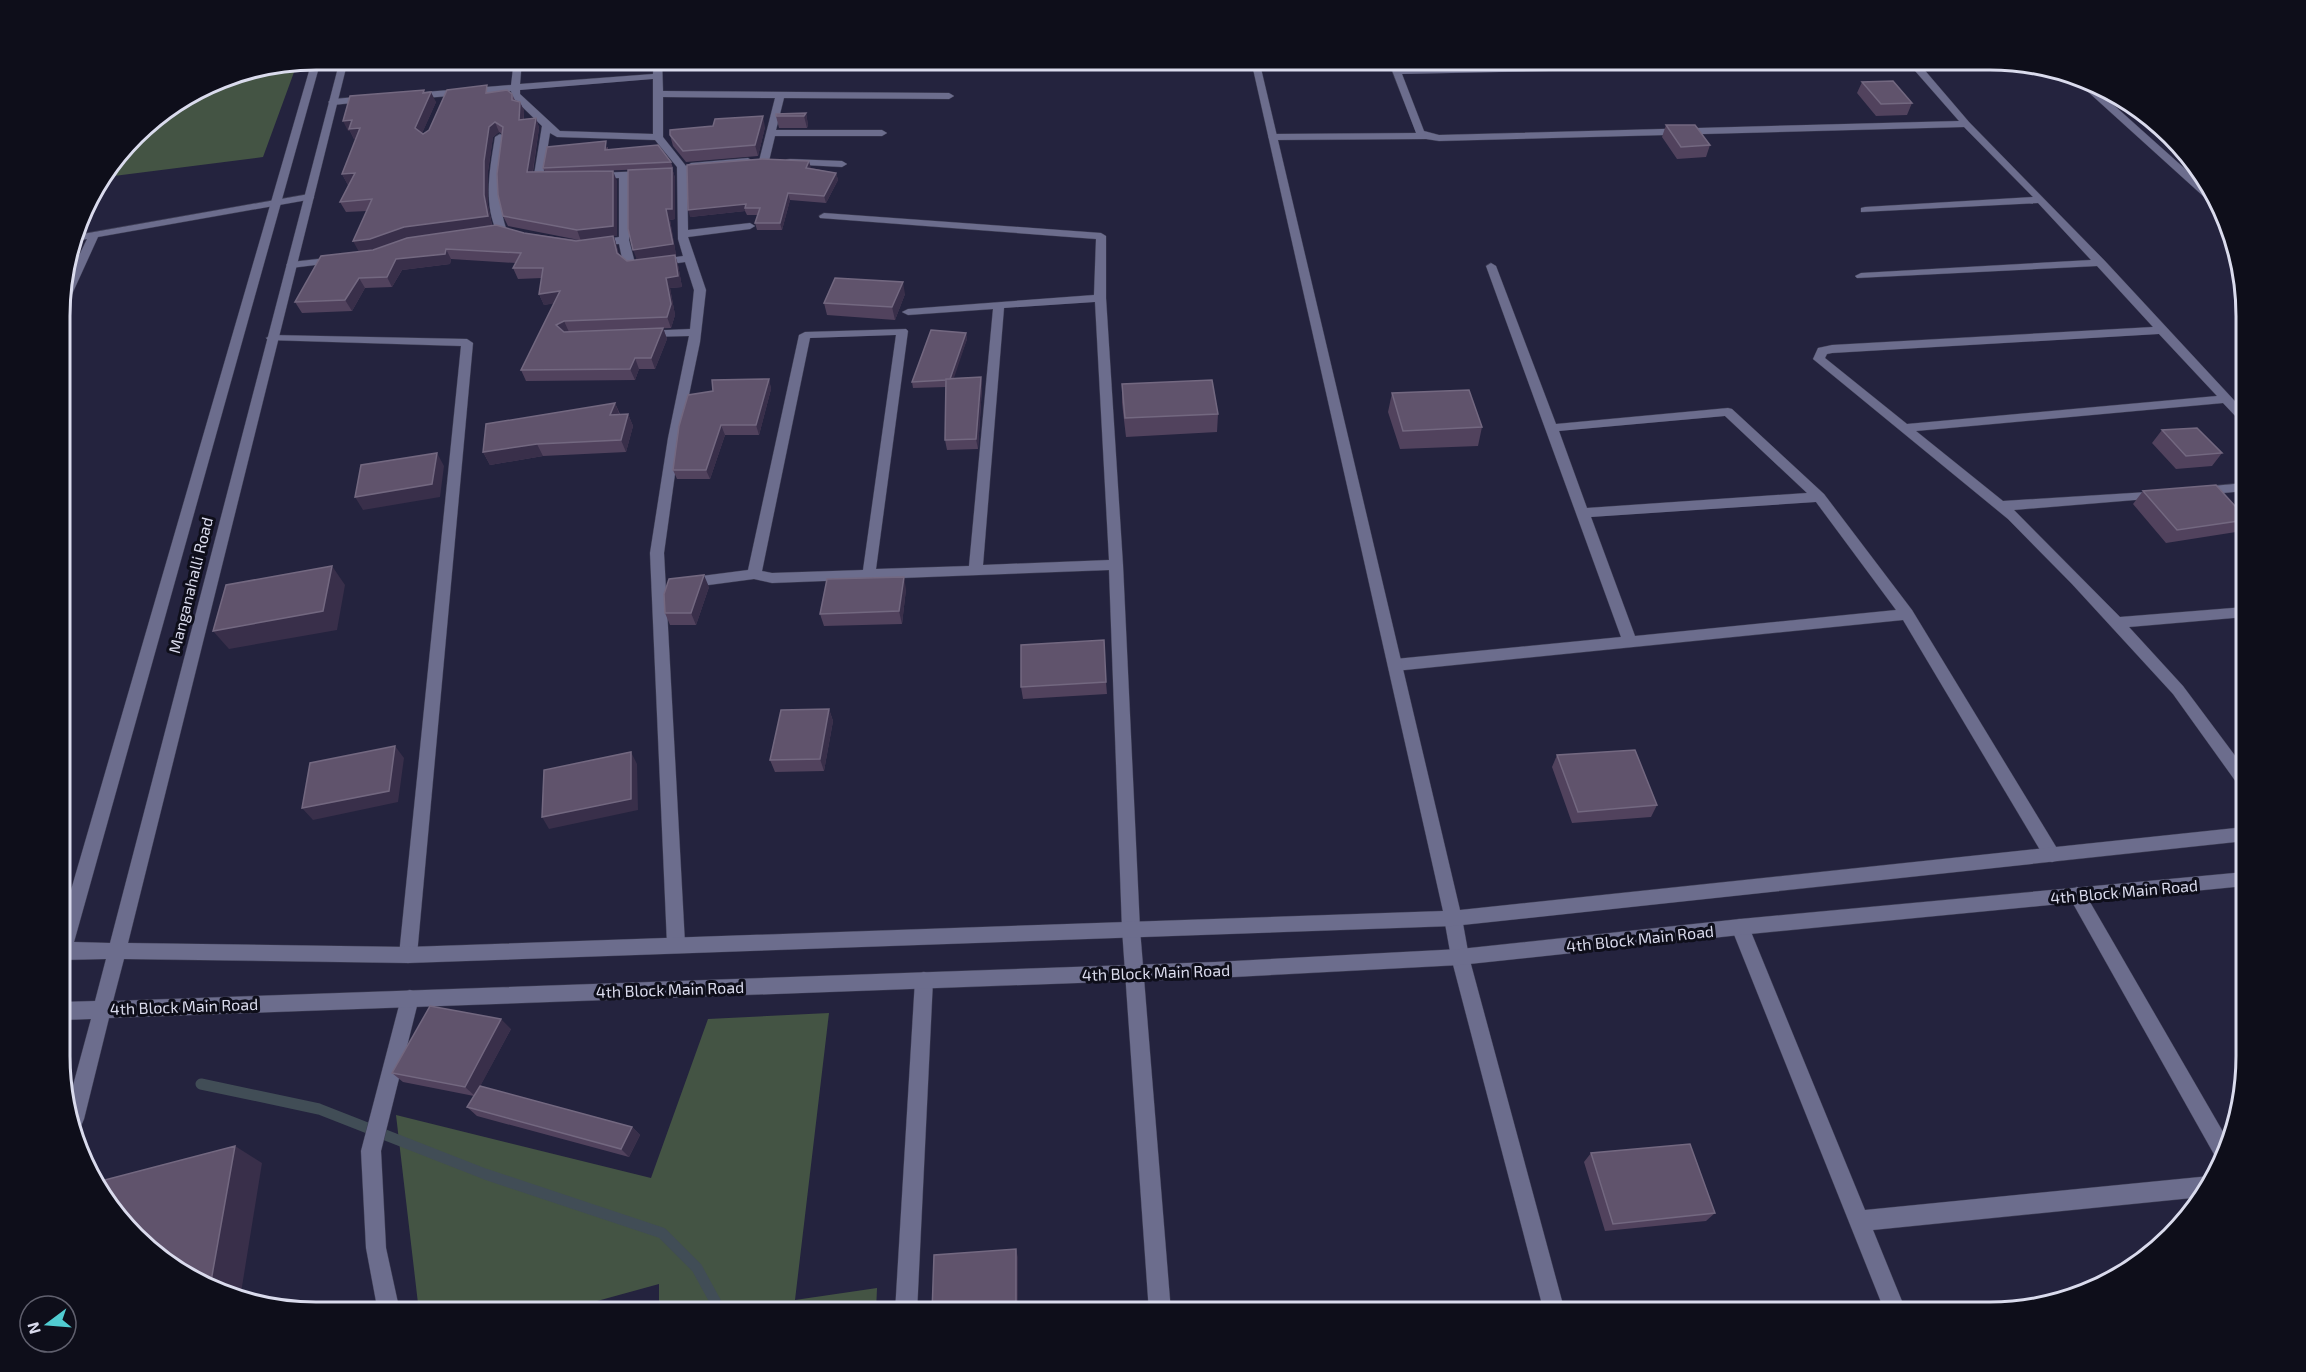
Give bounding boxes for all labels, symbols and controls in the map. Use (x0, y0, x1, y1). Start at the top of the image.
street label: Manganahalli Road (164, 515, 216, 655)
street label: 4th Block Main Road (2049, 875, 2199, 907)
street label: 4th Block Main Road (1565, 921, 1715, 955)
street label: 4th Block Main Road (1081, 960, 1231, 984)
street label: 4th Block Main Road (595, 977, 745, 1001)
street label: 4th Block Main Road (109, 994, 259, 1018)
north arrow (18, 1294, 78, 1354)
text: N (22, 1320, 44, 1336)

